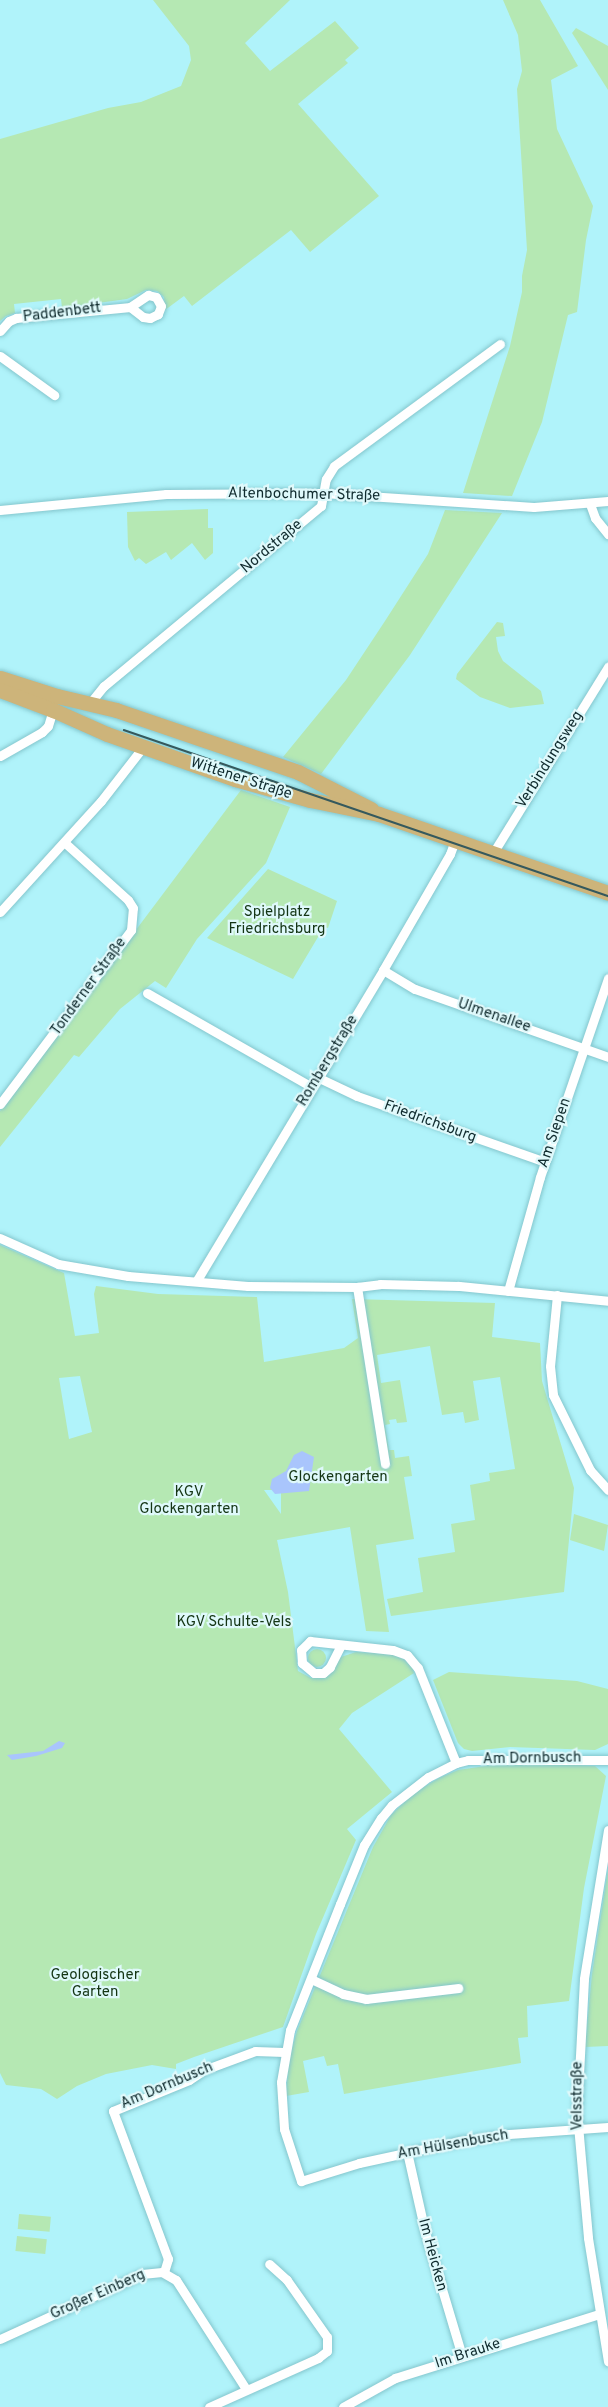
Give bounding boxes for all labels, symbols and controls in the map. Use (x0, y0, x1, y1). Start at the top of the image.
street label: Paddenbett (22, 299, 102, 327)
street label: Altenbochumer Straße (228, 485, 380, 505)
street label: Nordstraße (238, 516, 306, 578)
street label: Verbindungsweg (513, 708, 587, 812)
street label: Wittener Straße (188, 754, 294, 804)
park label: Spielplatz Friedrichsburg (228, 903, 326, 938)
street label: Tonderner Straße (47, 935, 131, 1039)
street label: Ulmenallee (455, 995, 533, 1037)
street label: Rombergstraße (294, 1012, 362, 1110)
street label: Am Siepen (535, 1096, 575, 1170)
street label: Friedrichsburg (381, 1097, 479, 1147)
park label: Glockengarten (288, 1469, 388, 1487)
park label: KGV Glockengarten (139, 1483, 239, 1518)
park label: KGV Schulte-Vels (176, 1614, 292, 1632)
street label: Am Dornbusch (483, 1749, 581, 1769)
park label: Geologischer Garten (51, 1966, 139, 2001)
street label: Am Dornbusch (118, 2058, 216, 2114)
street label: Velsstraße (569, 2061, 587, 2131)
street label: Am Hülsenbusch (396, 2126, 510, 2164)
street label: Im Heicken (414, 2217, 450, 2293)
street label: Großer Einberg (48, 2266, 148, 2324)
street label: Im Brauke (433, 2335, 503, 2373)

